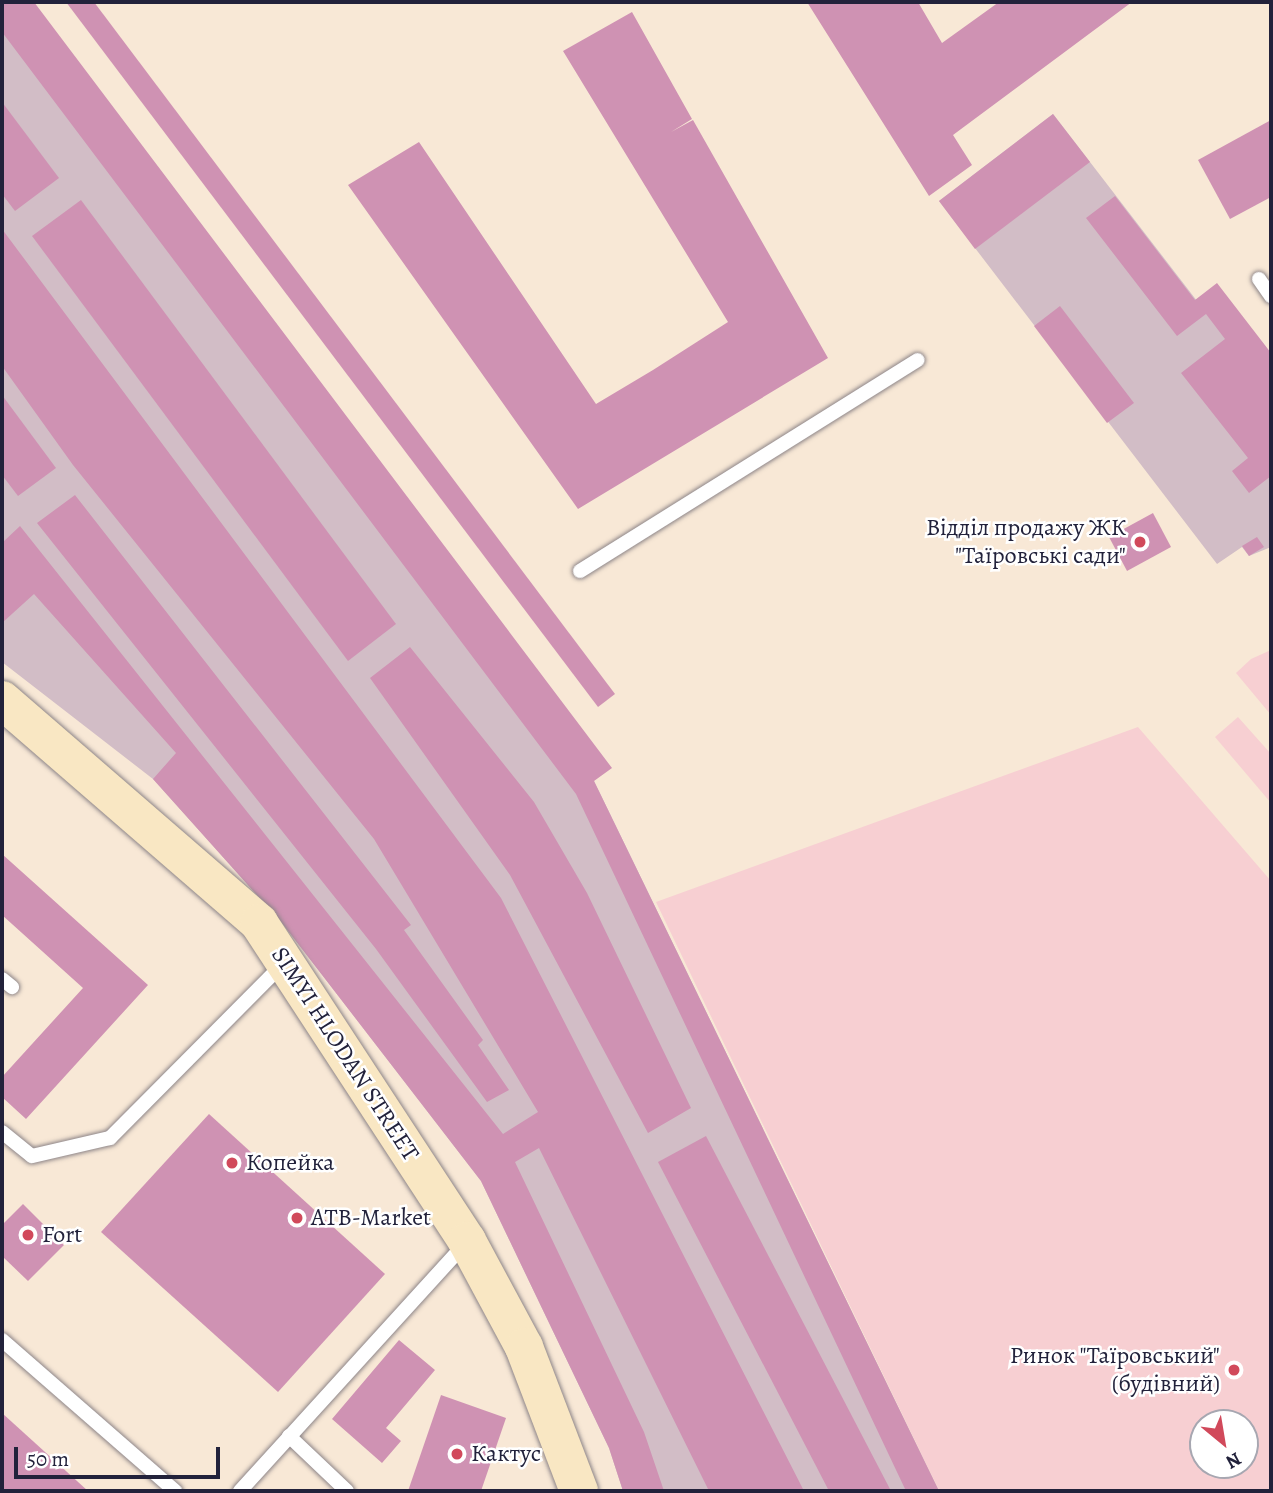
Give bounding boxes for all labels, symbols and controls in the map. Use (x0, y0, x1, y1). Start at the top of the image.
place label: Відділ продажу ЖК "Таїровські сади" (926, 514, 1126, 570)
marker: Відділ продажу ЖК "Таїровські сади" (1132, 534, 1148, 550)
street label: SIMYI HLODAN STREET (265, 942, 425, 1166)
place label: Копейка (246, 1149, 334, 1177)
marker: Копейка (224, 1155, 240, 1171)
place label: ATB-Market (311, 1204, 431, 1232)
marker: ATB-Market (289, 1210, 305, 1226)
place label: Fort (42, 1221, 82, 1249)
marker: Fort (20, 1227, 36, 1243)
place label: Ринок "Таїровський" (будівний) (1009, 1342, 1220, 1398)
marker: Ринок "Таїровський" (будівний) (1226, 1362, 1242, 1378)
north arrow (1189, 1409, 1259, 1479)
scale bar (18, 1434, 224, 1478)
place label: Кактус (471, 1440, 541, 1468)
text: 50 m (27, 1445, 69, 1473)
marker: Кактус (449, 1446, 465, 1462)
text: N (1221, 1446, 1246, 1475)

